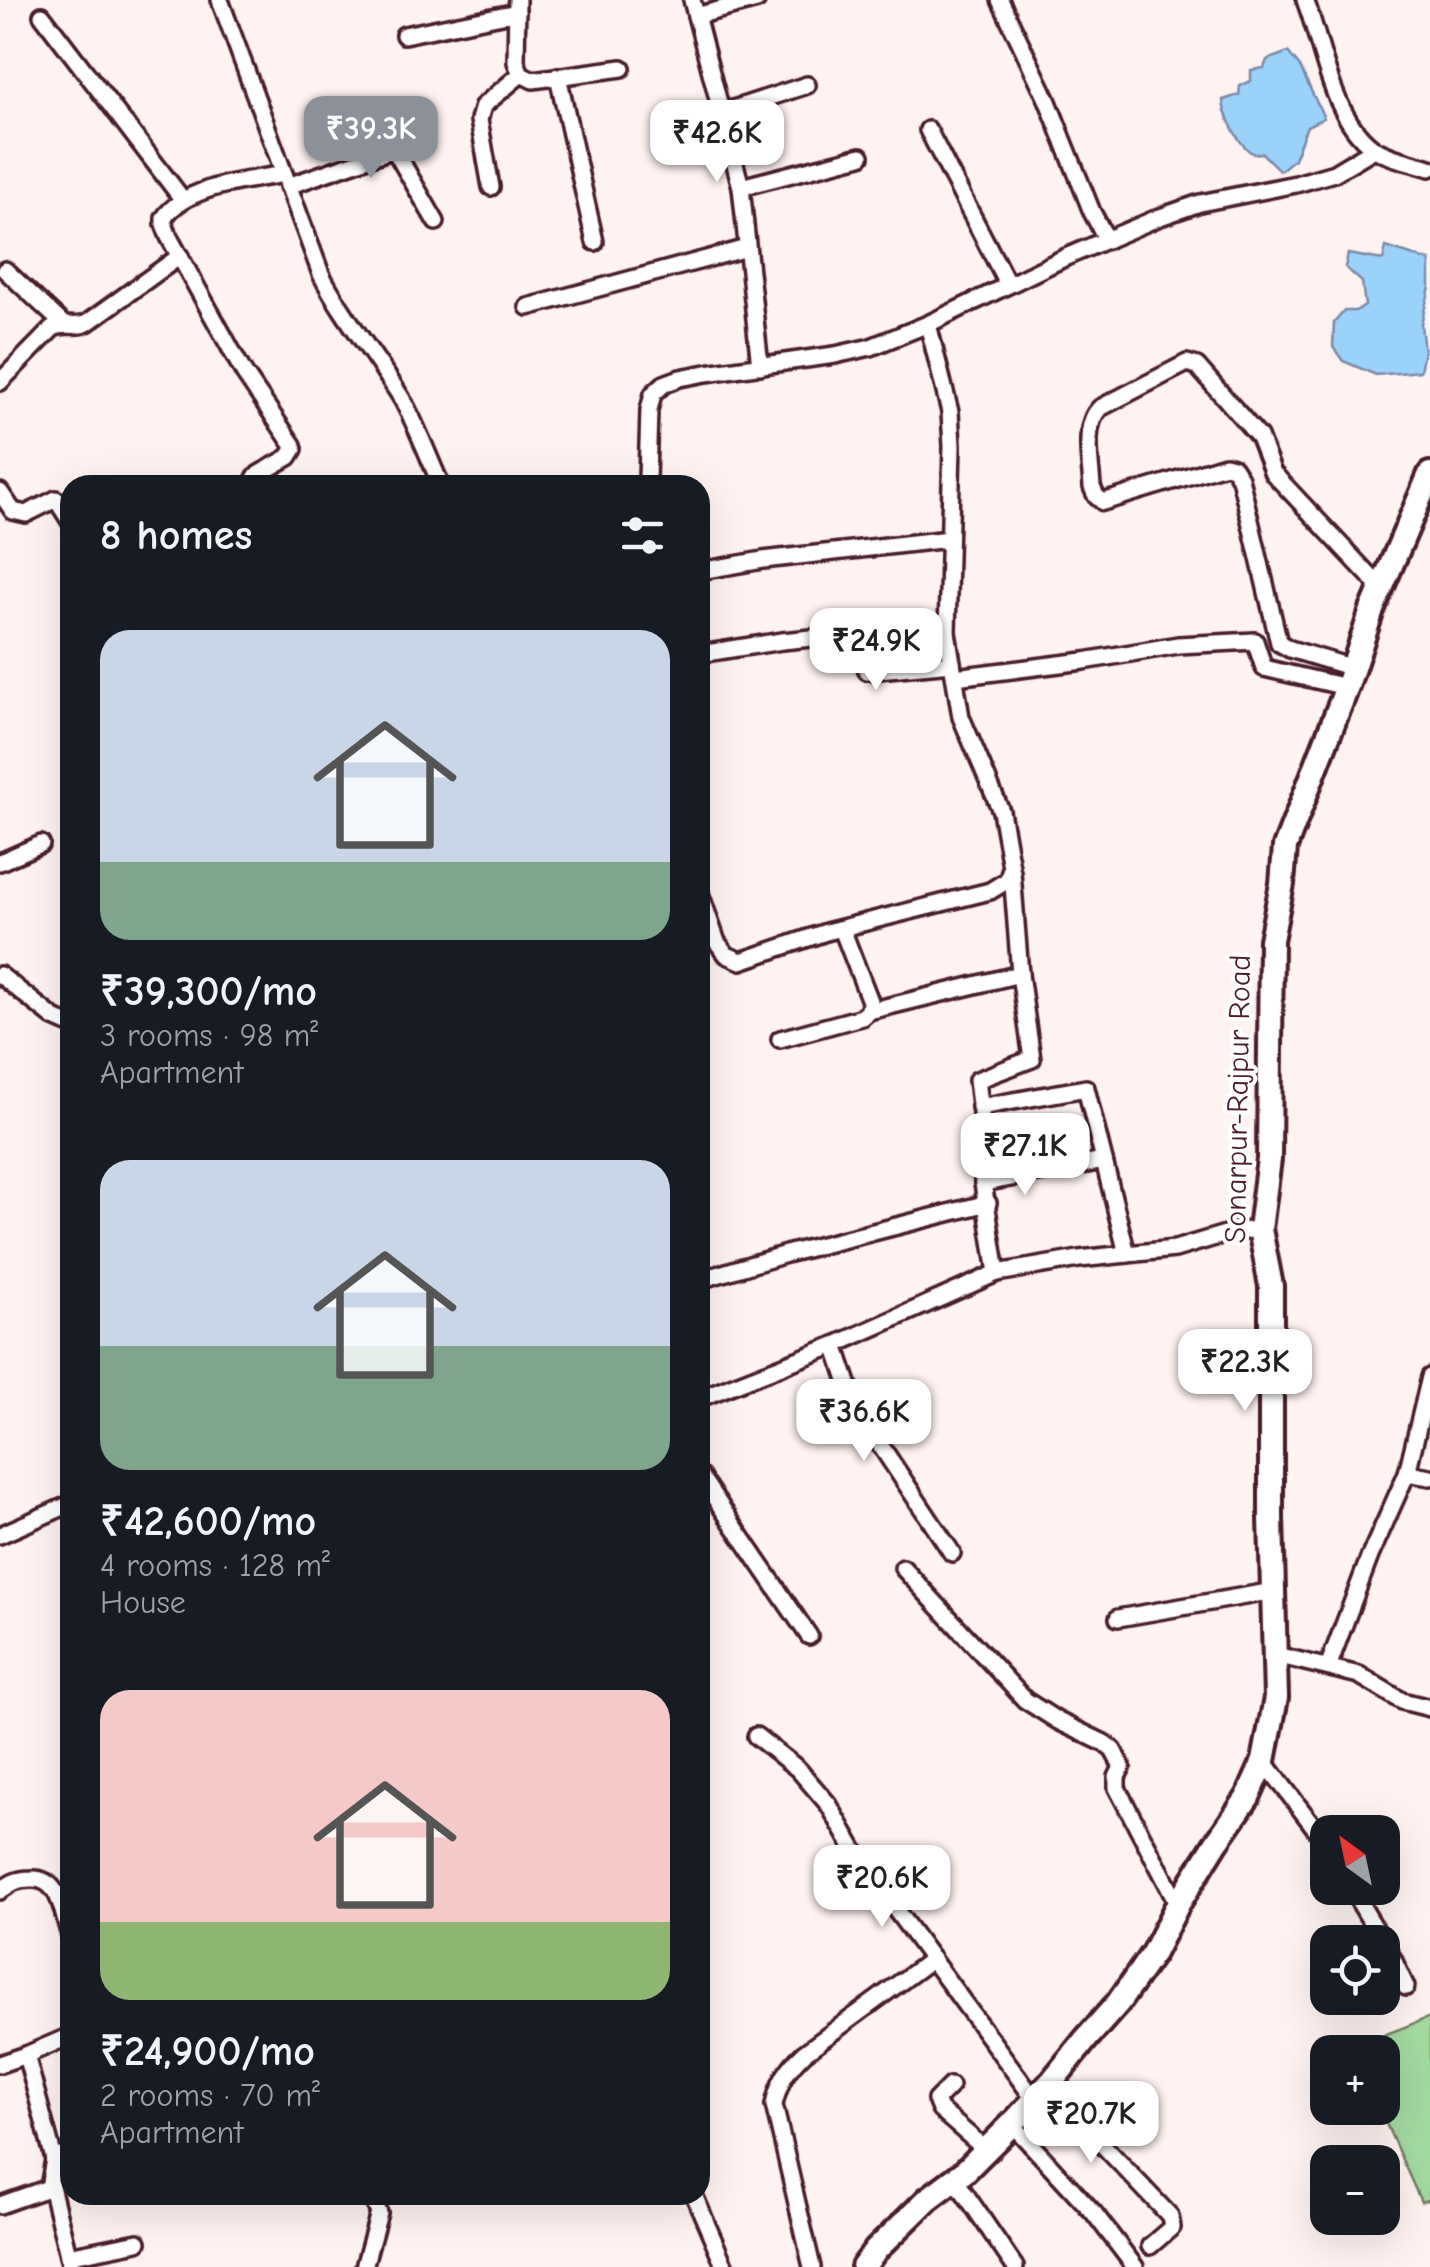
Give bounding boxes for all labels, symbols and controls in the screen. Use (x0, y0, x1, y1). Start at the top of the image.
pin: ₹39.3K (290, 96, 452, 181)
pin: ₹42.6K (636, 100, 798, 185)
text: ₹39.3K (326, 110, 416, 147)
text: ₹42.6K (672, 114, 762, 151)
icon: filters (615, 508, 670, 563)
text: 8 homes (100, 511, 252, 560)
pin: ₹24.9K (795, 608, 957, 693)
text: ₹24.9K (832, 622, 920, 659)
icon: home (295, 695, 475, 875)
street label: Sonarpur-Rajpur Road (1218, 954, 1258, 1244)
text: ₹39,300/mo (100, 967, 317, 1016)
text: 3 rooms · 98 m² (100, 1017, 318, 1054)
text: Apartment (100, 1054, 243, 1091)
pin: ₹27.1K (944, 1113, 1106, 1198)
text: ₹27.1K (983, 1127, 1067, 1164)
icon: home (295, 1225, 475, 1405)
pin: ₹22.3K (1164, 1329, 1326, 1414)
text: ₹22.3K (1200, 1343, 1290, 1380)
pin: ₹36.6K (783, 1379, 945, 1464)
text: ₹36.6K (818, 1393, 910, 1430)
text: ₹42,600/mo (100, 1497, 316, 1546)
text: 4 rooms · 128 m² (100, 1547, 330, 1584)
text: House (100, 1584, 186, 1621)
icon: home (295, 1755, 475, 1935)
north arrow (1310, 1815, 1400, 1905)
map controls (1310, 1815, 1400, 2235)
pin: ₹20.6K (801, 1845, 963, 1930)
text: ₹20.6K (835, 1859, 929, 1896)
button: locate (1310, 1925, 1400, 2015)
text: ₹24,900/mo (100, 2027, 315, 2076)
button: + (1310, 2035, 1400, 2125)
text: 2 rooms · 70 m² (100, 2077, 320, 2114)
pin: ₹20.7K (1010, 2081, 1172, 2166)
text: ₹20.7K (1046, 2095, 1136, 2132)
text: Apartment (100, 2114, 243, 2151)
button: − (1310, 2145, 1400, 2235)

